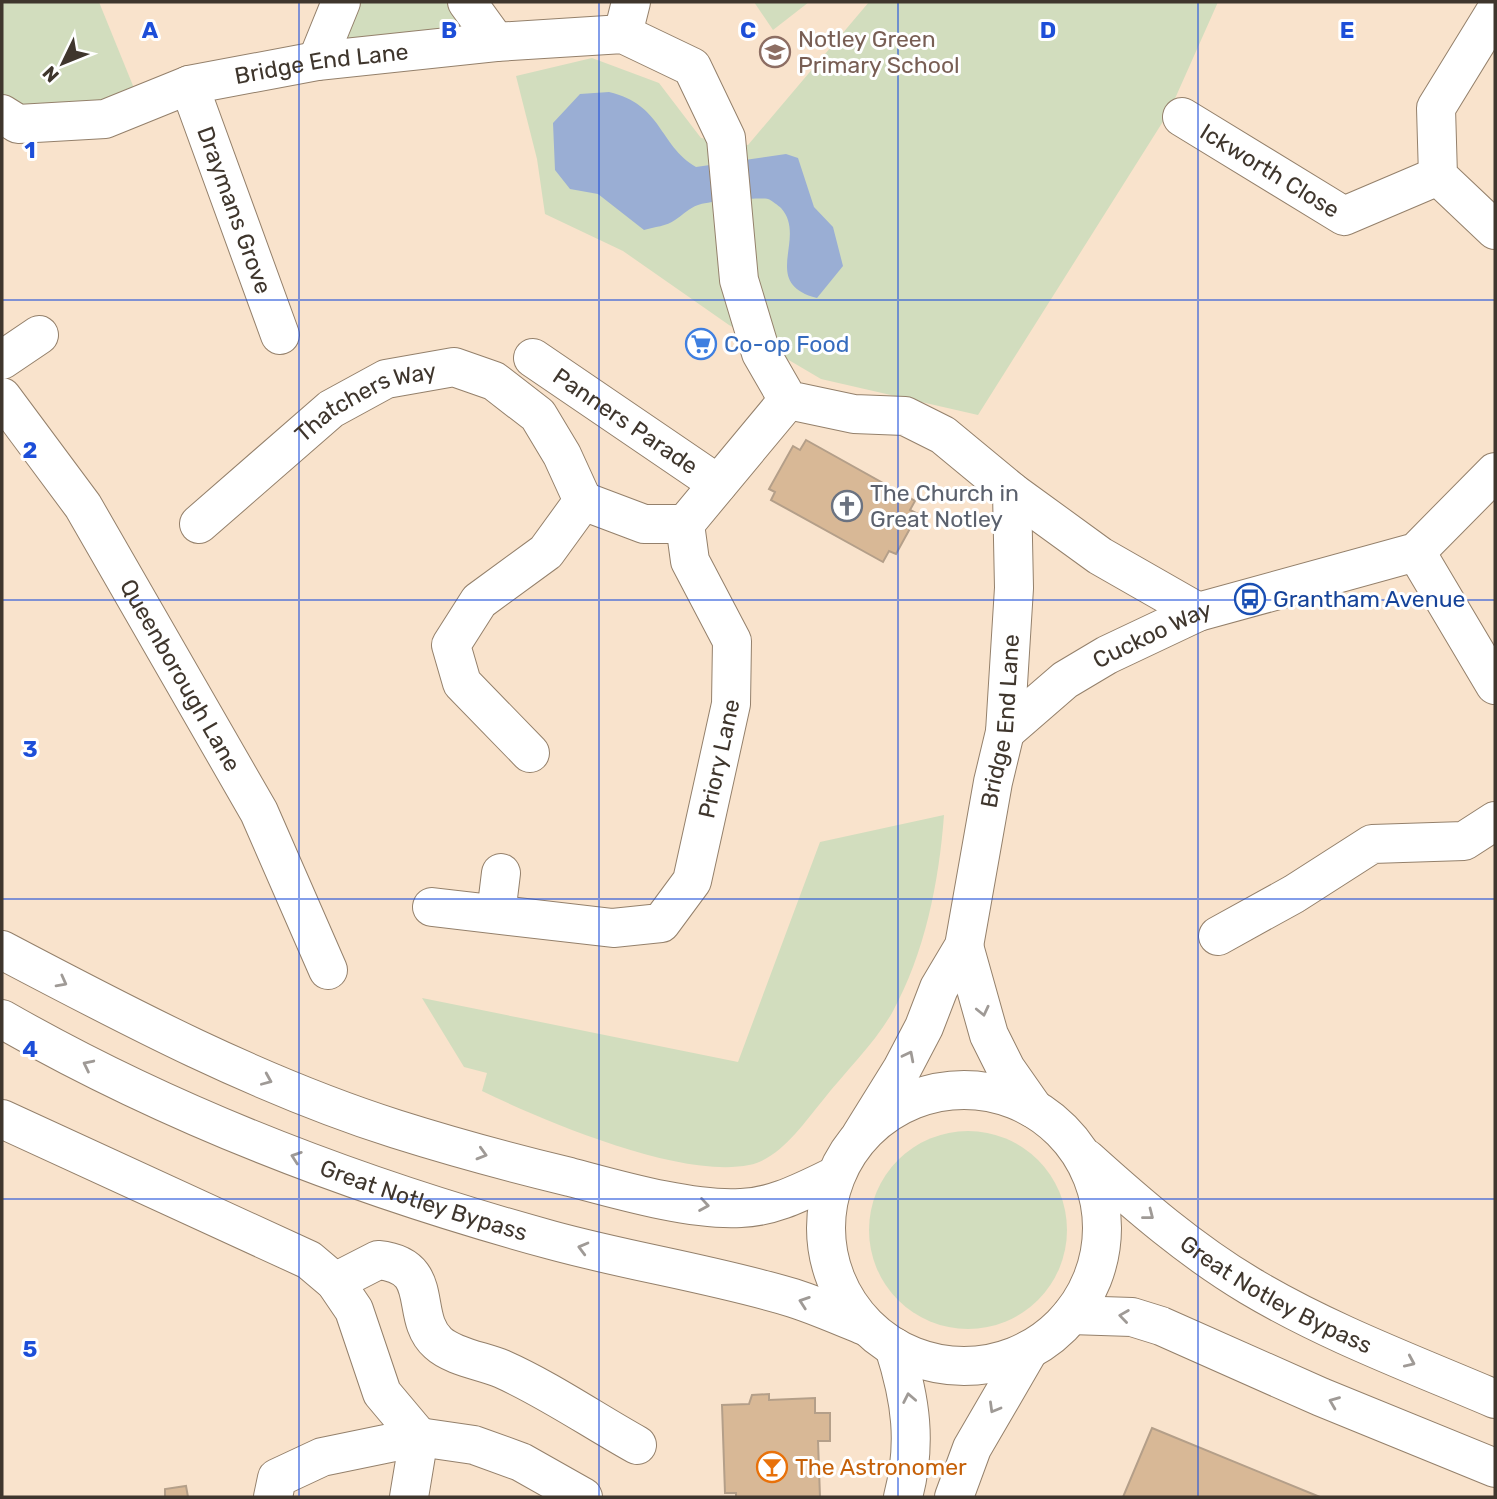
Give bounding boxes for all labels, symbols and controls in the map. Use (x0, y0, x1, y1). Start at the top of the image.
text: A (142, 16, 159, 44)
text: B (441, 16, 457, 44)
text: C (740, 16, 756, 44)
text: D (1040, 16, 1056, 44)
text: E (1340, 16, 1354, 44)
place label: Notley Green Primary School (798, 25, 960, 79)
north arrow (28, 28, 98, 98)
school or university icon: Notley Green Primary School (758, 35, 792, 69)
street label: Bridge End Lane (232, 37, 410, 90)
text: N (38, 61, 64, 87)
street label: Ickworth Close (1195, 117, 1345, 224)
street label: Draymans Grove (191, 122, 278, 298)
text: 1 (24, 136, 36, 164)
supermarket icon: Co-op Food (684, 327, 718, 361)
place label: Co-op Food (724, 330, 849, 358)
street label: Thatchers Way (289, 356, 439, 448)
street label: Panners Parade (548, 362, 703, 480)
text: 2 (23, 436, 37, 464)
place label: The Church in Great Notley (870, 479, 1019, 533)
church icon: The Church in Great Notley (830, 489, 864, 523)
street label: Queenborough Lane (114, 574, 247, 776)
bus stop icon: Grantham Avenue (1233, 582, 1267, 616)
place label: Grantham Avenue (1273, 585, 1465, 613)
street label: Cuckoo Way (1088, 595, 1215, 674)
street label: Bridge End Lane (975, 633, 1025, 810)
street label: Priory Lane (692, 696, 746, 821)
text: 3 (22, 735, 38, 763)
one-way arrow (55, 973, 67, 987)
one-way arrow (975, 1005, 990, 1017)
text: 4 (22, 1035, 38, 1063)
one-way arrow (901, 1051, 914, 1063)
one-way arrow (83, 1060, 95, 1074)
one-way arrow (260, 1072, 272, 1086)
one-way arrow (476, 1145, 488, 1160)
one-way arrow (290, 1151, 303, 1165)
street label: Great Notley Bypass (316, 1153, 530, 1247)
one-way arrow (698, 1197, 709, 1212)
one-way arrow (1141, 1206, 1154, 1219)
street label: Great Notley Bypass (1175, 1229, 1376, 1359)
one-way arrow (577, 1242, 589, 1256)
one-way arrow (798, 1296, 810, 1310)
one-way arrow (1118, 1309, 1130, 1324)
text: 5 (23, 1335, 38, 1363)
one-way arrow (1403, 1354, 1415, 1368)
one-way arrow (902, 1392, 917, 1404)
one-way arrow (1329, 1397, 1341, 1411)
one-way arrow (989, 1401, 1002, 1413)
bar icon: The Astronomer (755, 1450, 789, 1484)
place label: The Astronomer (795, 1453, 967, 1481)

